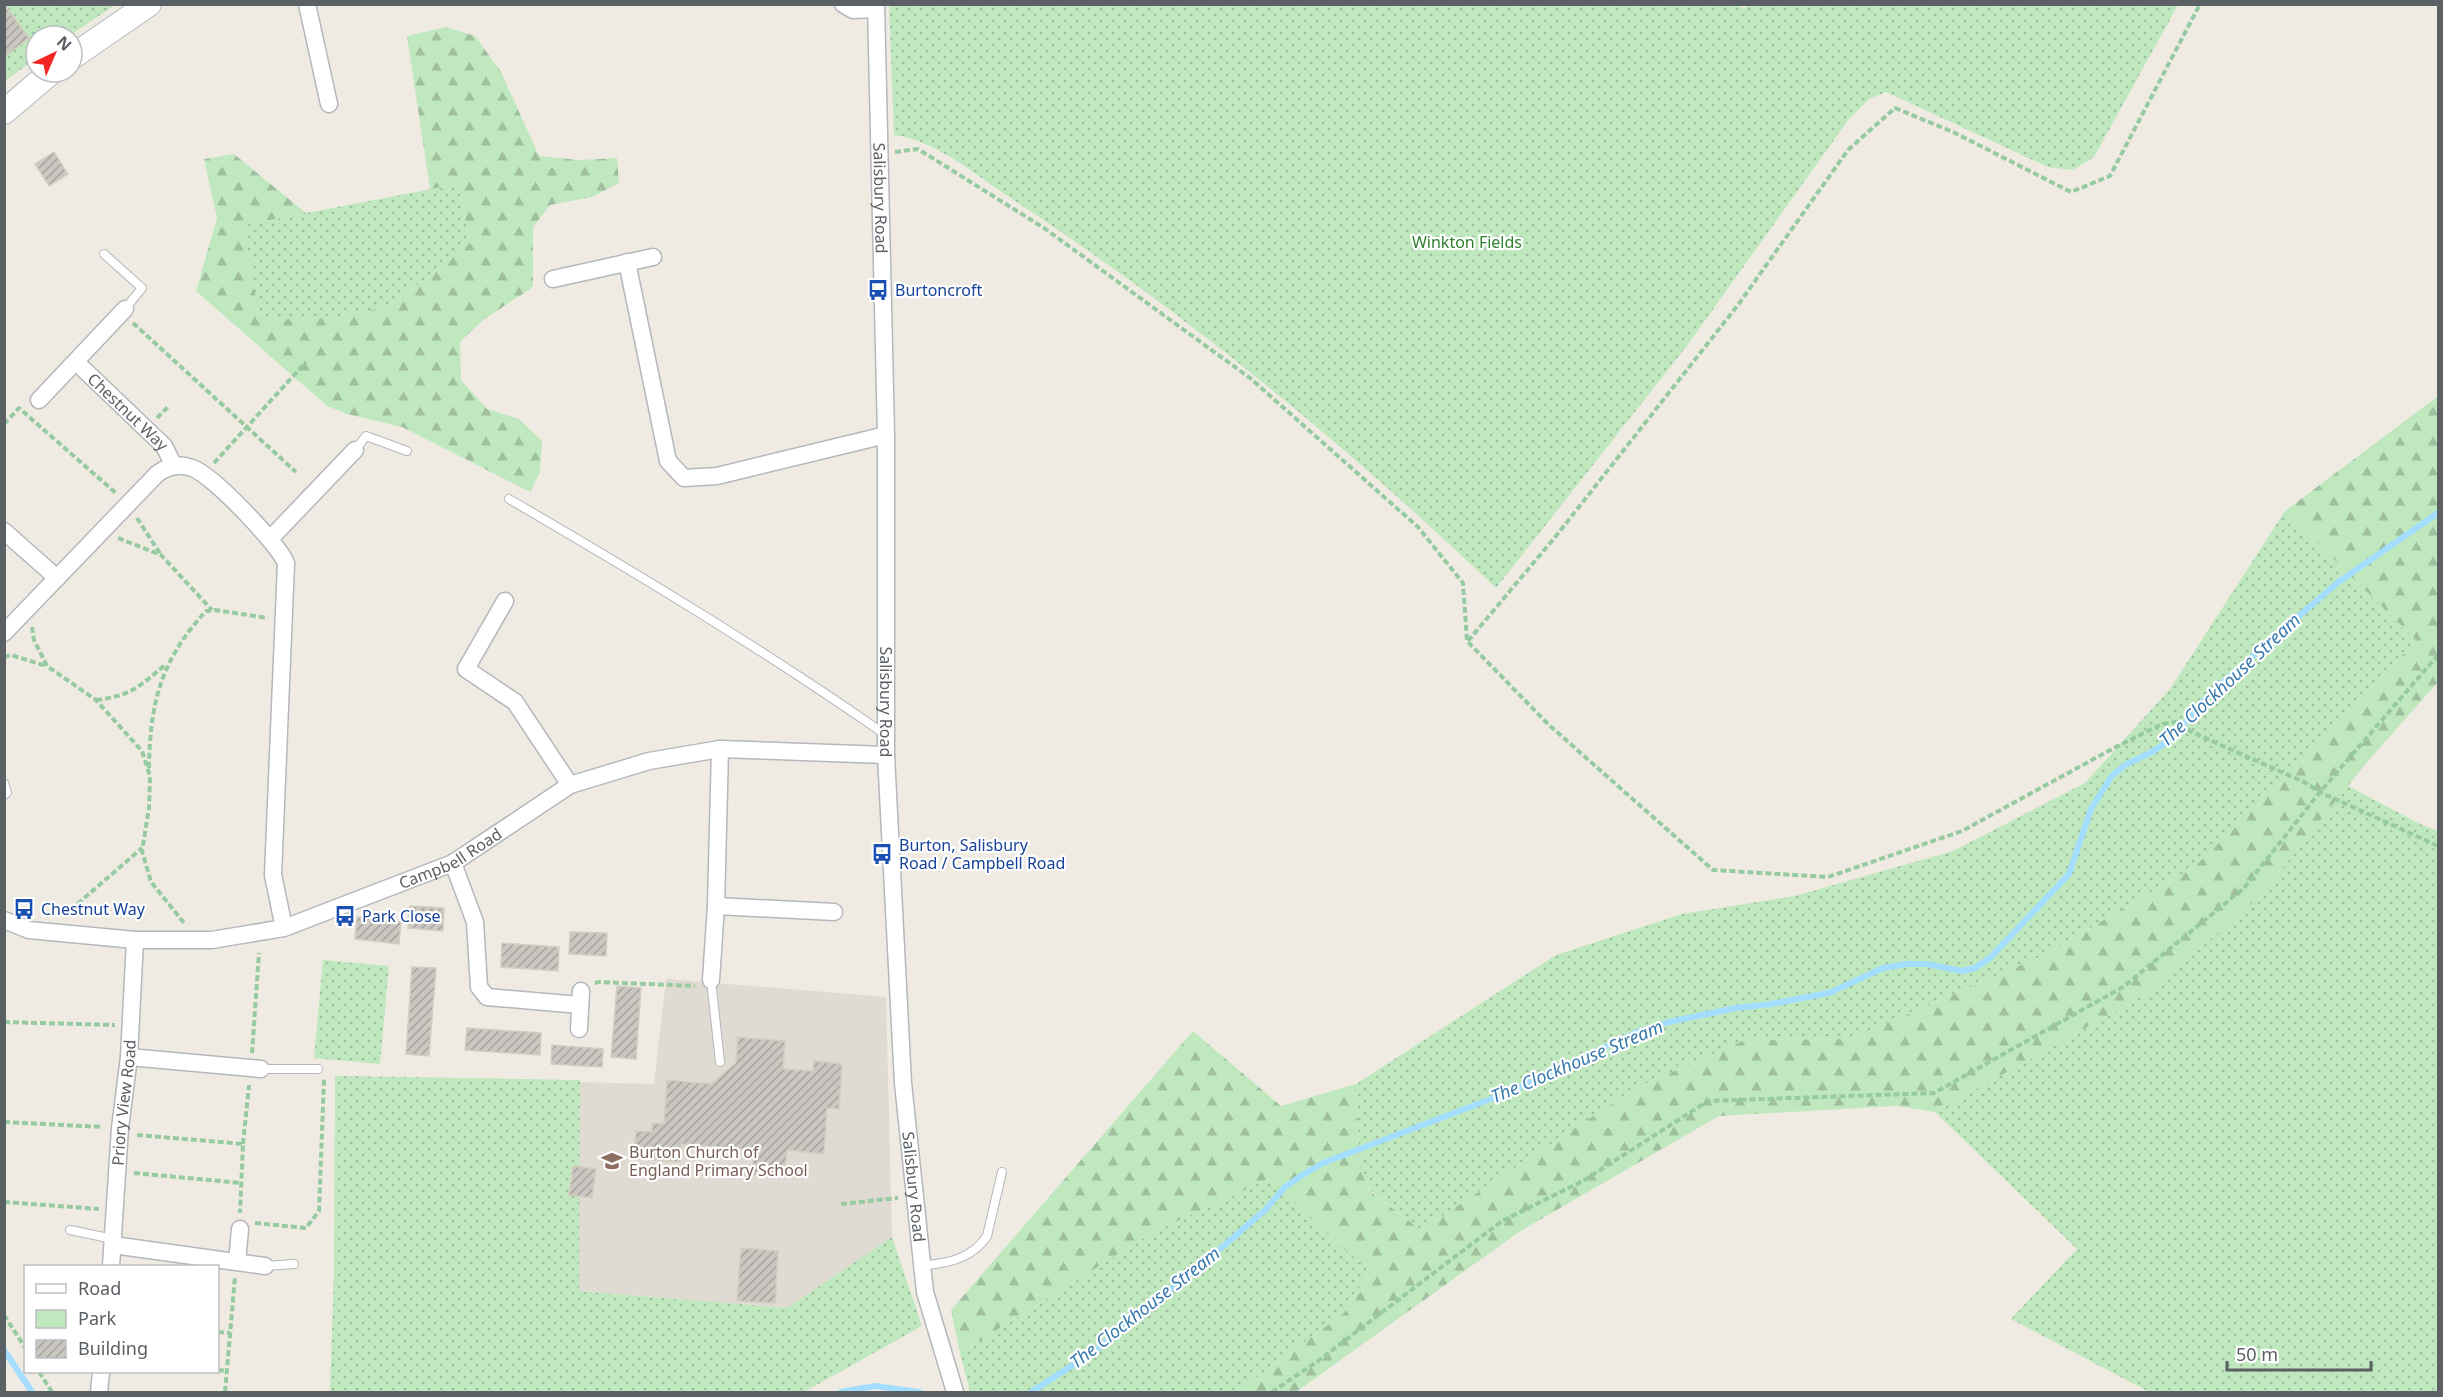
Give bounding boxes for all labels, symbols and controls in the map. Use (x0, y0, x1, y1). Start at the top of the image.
north arrow (24, 24, 84, 84)
text: N (52, 31, 77, 56)
street label: Salisbury Road (868, 142, 893, 254)
park label: Winkton Fields (1412, 231, 1522, 253)
bus stop icon: Burtoncroft (866, 278, 890, 302)
place label: Burtoncroft (895, 279, 982, 301)
street label: Chestnut Way (83, 368, 174, 456)
water label: The Clockhouse Stream (2154, 607, 2305, 751)
street label: Salisbury Road (875, 646, 897, 757)
street label: Campbell Road (396, 823, 506, 894)
place label: Burton, Salisbury Road / Campbell Road (899, 834, 1065, 874)
bus stop icon: Burton, Salisbury Road / Campbell Road (870, 842, 894, 866)
bus stop icon: Chestnut Way (12, 897, 36, 921)
place label: Chestnut Way (41, 898, 146, 920)
bus stop icon: Park Close (333, 904, 357, 928)
place label: Park Close (362, 905, 441, 927)
water label: The Clockhouse Stream (1487, 1014, 1666, 1108)
street label: Priory View Road (107, 1039, 141, 1166)
street label: Salisbury Road (897, 1131, 931, 1243)
place label: Burton Church of England Primary School (629, 1141, 808, 1181)
school or university icon: Burton Church of England Primary School (600, 1149, 624, 1173)
water label: The Clockhouse Stream (1064, 1241, 1225, 1374)
legend (24, 1265, 219, 1373)
text: Road (78, 1276, 121, 1300)
text: Park (78, 1306, 116, 1330)
scale bar (2227, 1334, 2371, 1372)
text: Building (78, 1336, 148, 1360)
text: 50 m (2236, 1342, 2278, 1366)

